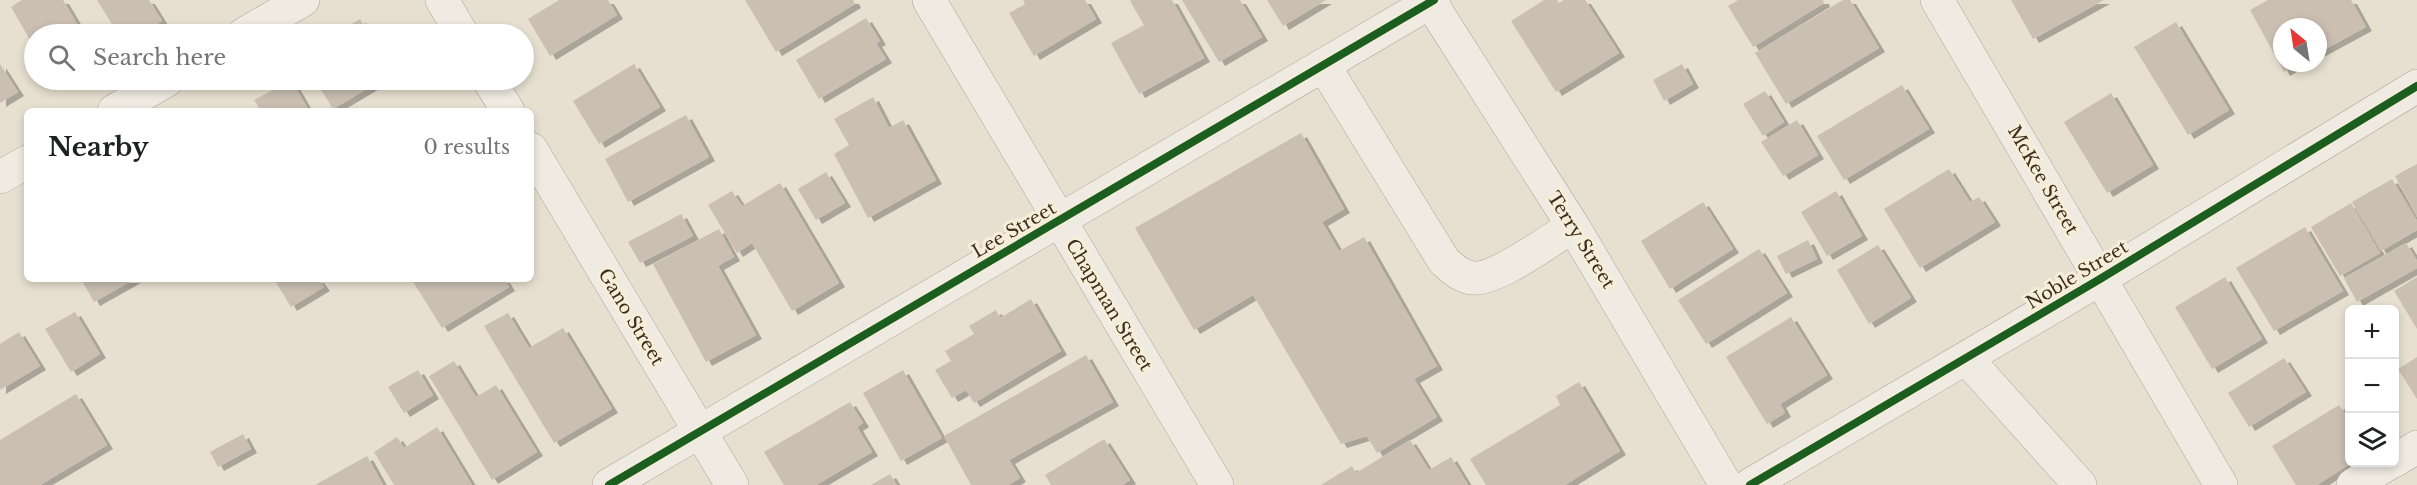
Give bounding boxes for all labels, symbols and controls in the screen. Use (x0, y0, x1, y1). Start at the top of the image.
north arrow (2273, 18, 2327, 72)
search box (24, 24, 534, 90)
icon: search (45, 41, 78, 74)
text: Search here (93, 44, 226, 71)
street label: McKee Street (2003, 122, 2083, 239)
text: Nearby (48, 131, 149, 163)
text: 0 results (424, 135, 510, 159)
street label: Terry Street (1542, 187, 1620, 293)
street label: Lee Street (968, 197, 1060, 263)
street label: Chapman Street (1061, 235, 1157, 375)
street label: Noble Street (2022, 236, 2132, 314)
street label: Gano Street (593, 265, 669, 370)
map controls (2345, 305, 2399, 467)
button: + (2345, 305, 2399, 359)
button: − (2345, 359, 2399, 413)
button: layers (2345, 413, 2399, 467)

